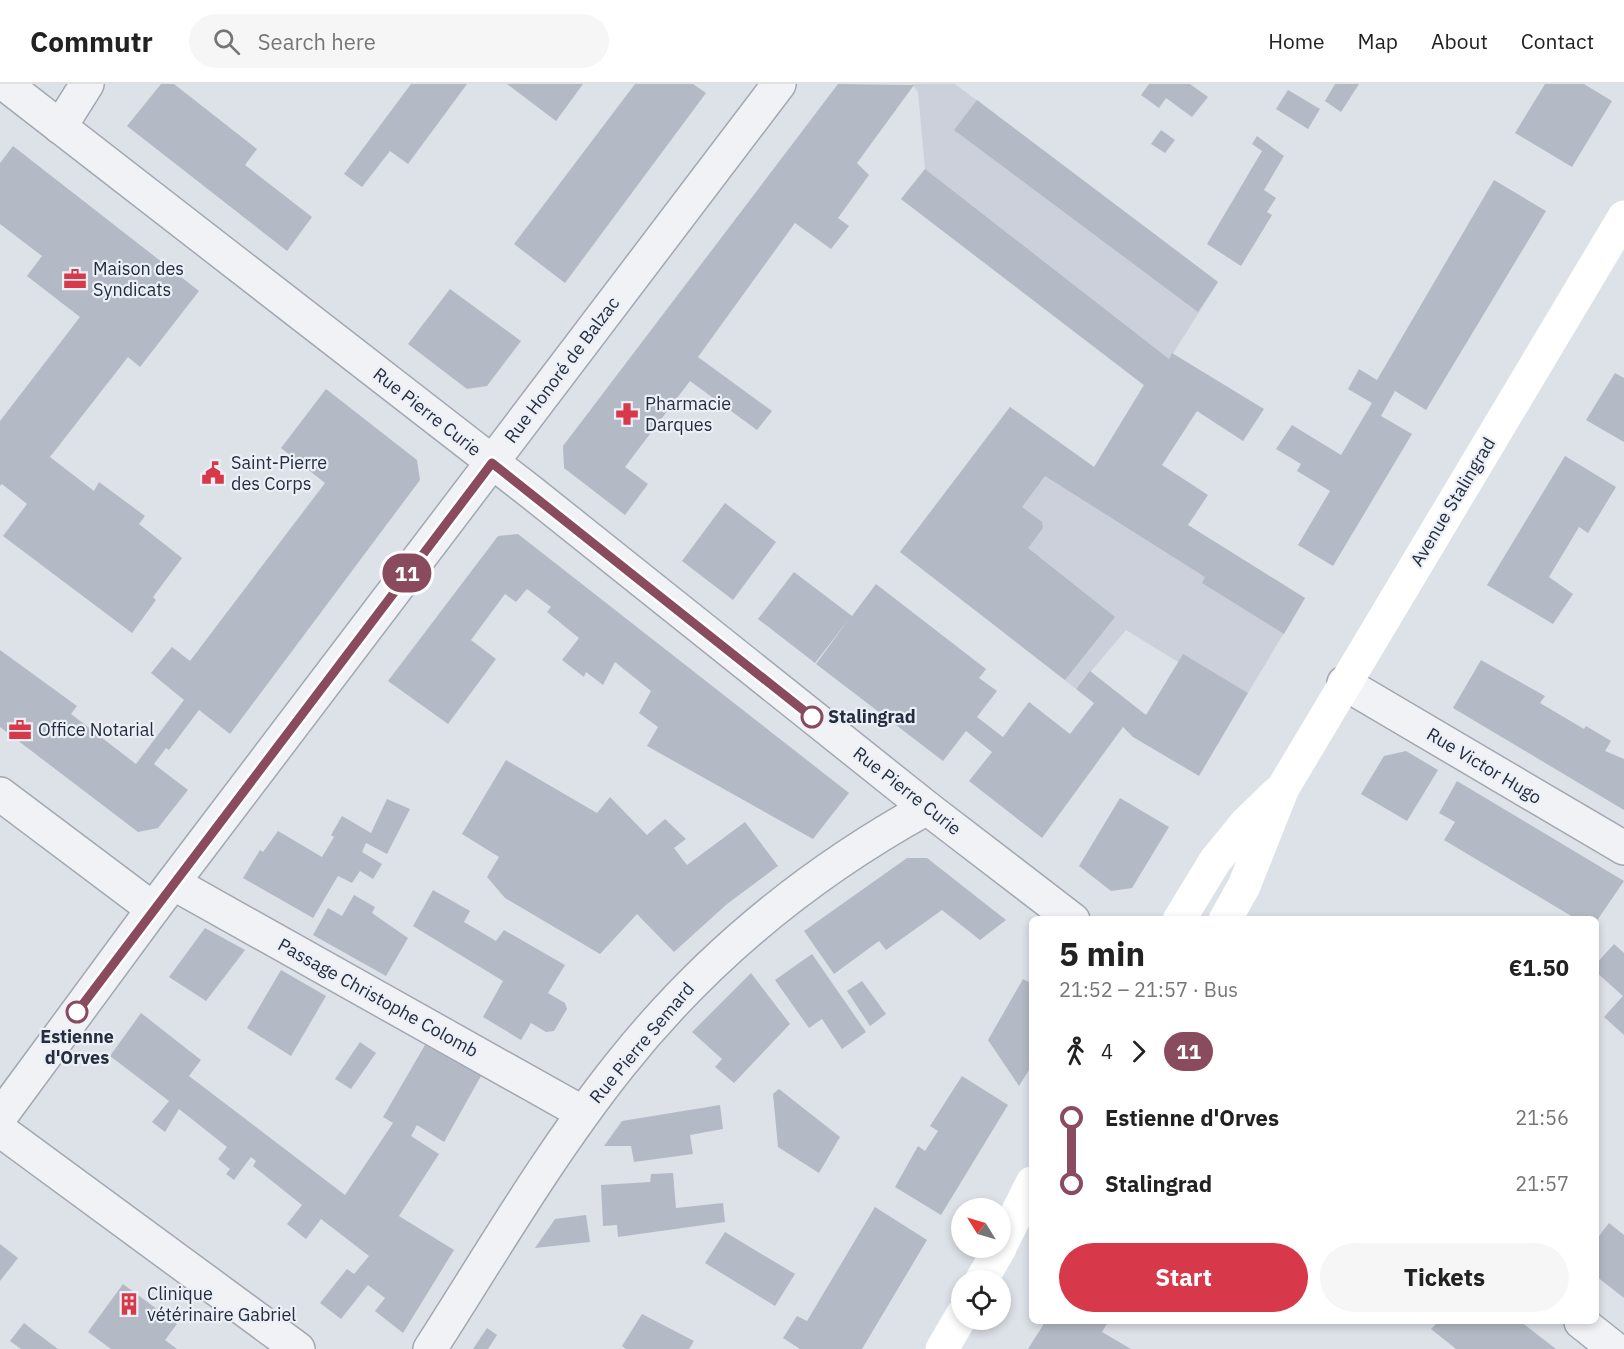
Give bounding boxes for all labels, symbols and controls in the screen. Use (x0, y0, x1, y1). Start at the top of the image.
search box (189, 14, 609, 68)
text: Commutr (30, 23, 153, 60)
icon: search (210, 25, 243, 58)
text: Search here (258, 27, 376, 56)
text: Home (1268, 27, 1325, 55)
text: Map (1358, 27, 1398, 55)
text: About (1431, 27, 1488, 55)
text: Contact (1521, 27, 1594, 55)
place label: Maison des Syndicats (93, 257, 184, 301)
office icon: Maison des Syndicats (62, 266, 88, 292)
street label: Rue Honoré de Balzac (499, 292, 624, 447)
street label: Rue Pierre Curie (369, 362, 486, 461)
place label: Pharmacie Darques (645, 392, 731, 436)
pharmacy icon: Pharmacie Darques (614, 401, 640, 427)
street label: Avenue Stalingrad (1405, 433, 1500, 570)
place label: Saint-Pierre des Corps (231, 451, 327, 495)
public building icon: Saint-Pierre des Corps (200, 460, 226, 486)
line badge: 11 (380, 554, 434, 592)
text: 11 (394, 559, 420, 587)
place label: Stalingrad (828, 705, 916, 728)
marker: Stalingrad (801, 706, 823, 728)
office icon: Office Notarial (7, 717, 33, 743)
place label: Office Notarial (38, 718, 154, 741)
street label: Rue Victor Hugo (1423, 722, 1546, 809)
street label: Rue Pierre Curie (849, 741, 966, 840)
text: 5 min (1059, 932, 1145, 975)
street label: Passage Christophe Colomb (274, 933, 482, 1062)
text: €1.50 (1509, 953, 1569, 982)
text: 21:52 – 21:57 · Bus (1059, 976, 1238, 1003)
street label: Rue Pierre Semard (584, 977, 699, 1108)
marker: Estienne d'Orves (66, 1001, 88, 1023)
place label: Estienne d'Orves (40, 1025, 114, 1069)
icon: walk (1059, 1035, 1092, 1068)
icon: forward (1122, 1035, 1155, 1068)
text: 11 (1176, 1037, 1201, 1065)
text: 4 (1101, 1038, 1113, 1065)
text: Estienne d'Orves (1105, 1103, 1279, 1132)
text: 21:56 (1515, 1104, 1569, 1131)
text: Stalingrad (1105, 1169, 1212, 1198)
text: 21:57 (1515, 1170, 1569, 1197)
north arrow (951, 1198, 1011, 1258)
map controls (951, 1198, 1011, 1330)
button: Start (1059, 1243, 1308, 1312)
button: Tickets (1320, 1243, 1569, 1312)
button: locate (951, 1270, 1011, 1330)
place label: Clinique vétérinaire Gabriel (147, 1282, 296, 1326)
building icon: Clinique vétérinaire Gabriel (116, 1291, 142, 1317)

